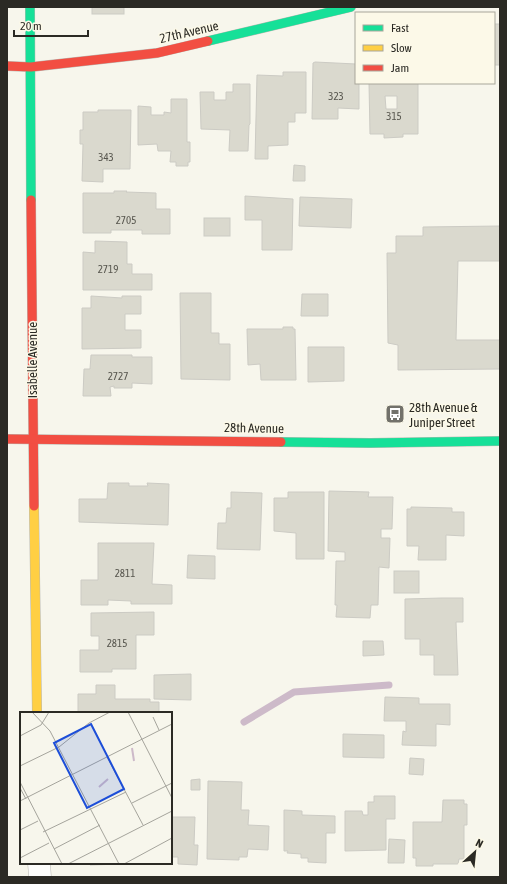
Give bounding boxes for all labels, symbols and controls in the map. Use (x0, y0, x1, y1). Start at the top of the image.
scale bar (14, 12, 88, 38)
legend (355, 12, 495, 84)
street label: 27th Avenue (158, 18, 220, 46)
text: 20 m (20, 19, 42, 33)
text: Fast (391, 21, 409, 35)
text: Slow (391, 41, 412, 55)
text: Jam (391, 61, 409, 75)
house number: 323 (328, 90, 344, 102)
house number: 315 (386, 110, 402, 122)
house number: 343 (98, 151, 114, 163)
house number: 2705 (116, 214, 136, 226)
house number: 2719 (98, 263, 118, 275)
street label: Isabelle Avenue (25, 322, 40, 398)
house number: 2727 (108, 370, 128, 382)
place label: 28th Avenue & Juniper Street (409, 400, 478, 430)
bus stop icon: 28th Avenue & Juniper Street (384, 403, 406, 425)
street label: 28th Avenue (224, 420, 284, 436)
house number: 2811 (115, 567, 135, 579)
house number: 2815 (107, 637, 127, 649)
inset map (20, 712, 172, 864)
north arrow (455, 832, 495, 872)
text: N (474, 836, 485, 850)

